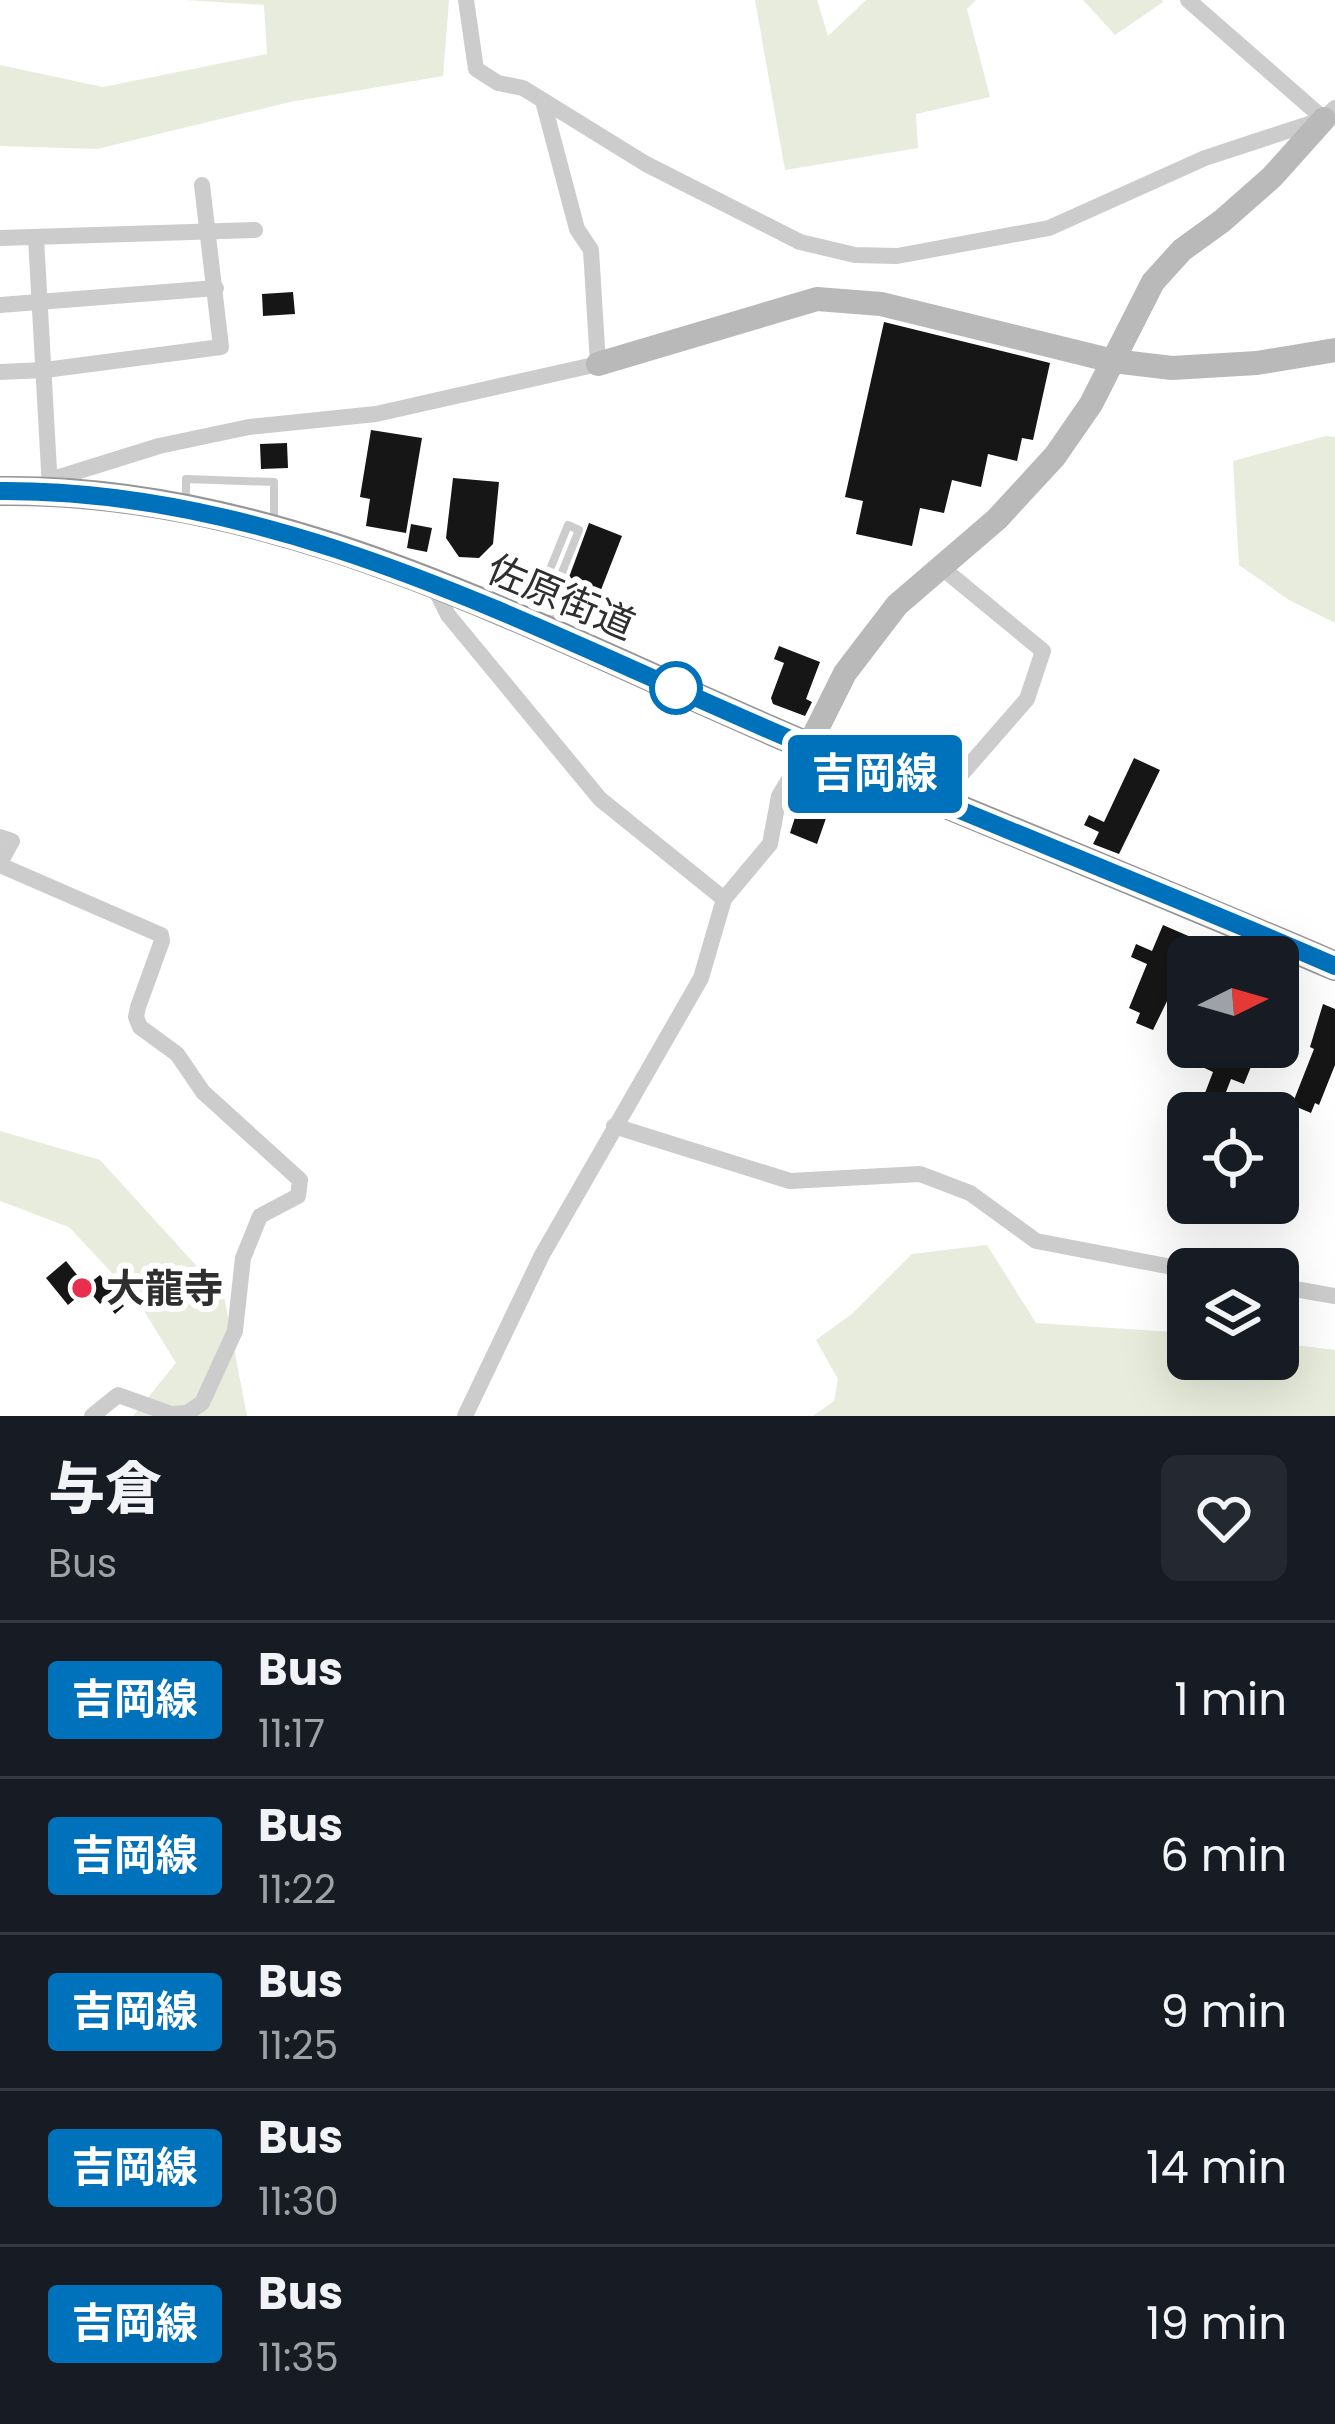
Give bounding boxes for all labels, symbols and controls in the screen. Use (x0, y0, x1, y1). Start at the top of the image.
street label: 佐原街道 (478, 541, 644, 653)
unlabelled marker (651, 663, 701, 713)
line badge: 吉岡線 (806, 735, 944, 813)
text: 吉岡線 (812, 744, 938, 803)
north arrow (1167, 936, 1299, 1068)
map controls (1167, 936, 1299, 1380)
button: locate (1167, 1092, 1299, 1224)
button: layers (1167, 1248, 1299, 1380)
place label: 大龍寺 (106, 1261, 223, 1316)
marker: 大龍寺 (69, 1275, 95, 1301)
text: 与倉 (48, 1449, 162, 1529)
button: heart (1161, 1455, 1287, 1581)
text: Bus (48, 1536, 117, 1591)
text: Bus (258, 1638, 343, 1701)
text: 1 min (1174, 1668, 1287, 1731)
text: 吉岡線 (72, 1670, 198, 1729)
text: 11:17 (258, 1706, 325, 1761)
text: Bus (258, 1794, 343, 1857)
text: 6 min (1160, 1824, 1287, 1887)
text: 吉岡線 (72, 1826, 198, 1885)
text: 11:22 (258, 1862, 336, 1917)
text: Bus (258, 1950, 343, 2013)
text: 9 min (1160, 1980, 1287, 2043)
text: 吉岡線 (72, 1982, 198, 2041)
text: 11:25 (258, 2018, 338, 2073)
text: Bus (258, 2106, 343, 2169)
text: 14 min (1146, 2136, 1287, 2199)
text: 吉岡線 (72, 2138, 198, 2197)
text: 11:30 (258, 2174, 339, 2229)
text: Bus (258, 2262, 343, 2325)
text: 19 min (1146, 2292, 1287, 2355)
text: 吉岡線 (72, 2294, 198, 2353)
text: 11:35 (258, 2330, 339, 2385)

